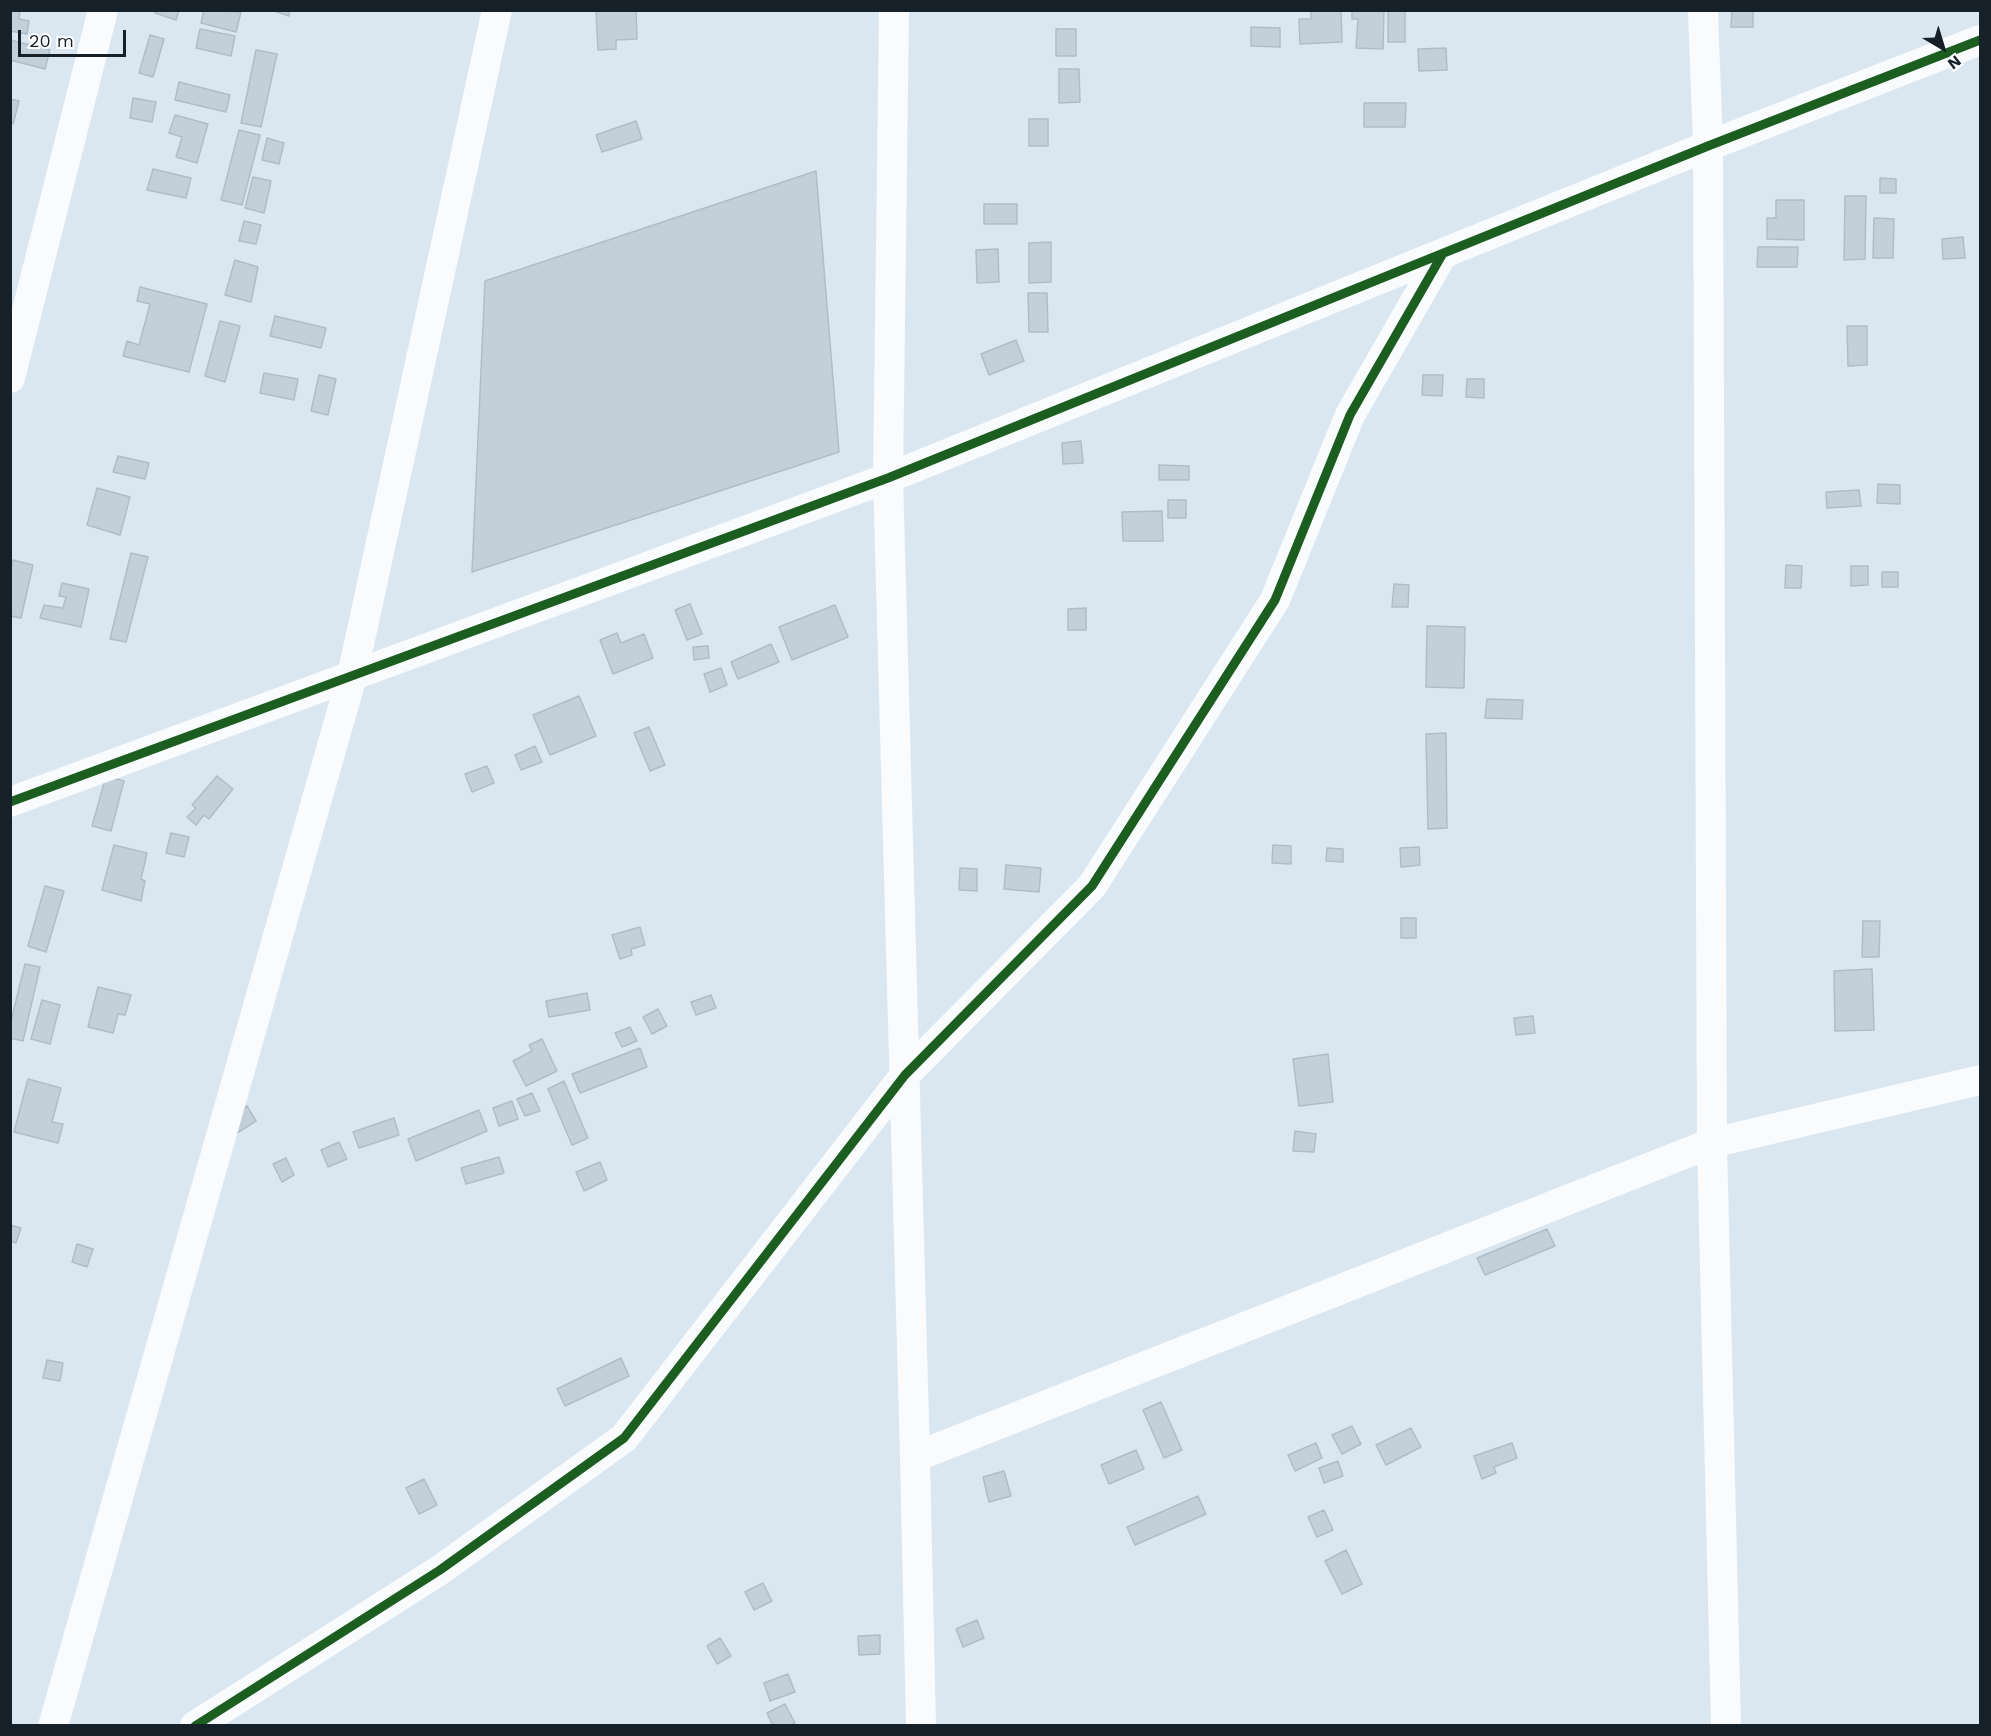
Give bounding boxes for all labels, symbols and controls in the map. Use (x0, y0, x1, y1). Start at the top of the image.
scale bar (21, 18, 129, 56)
north arrow (1913, 18, 1973, 78)
text: 20 m (29, 30, 74, 51)
text: N (1944, 51, 1965, 74)

